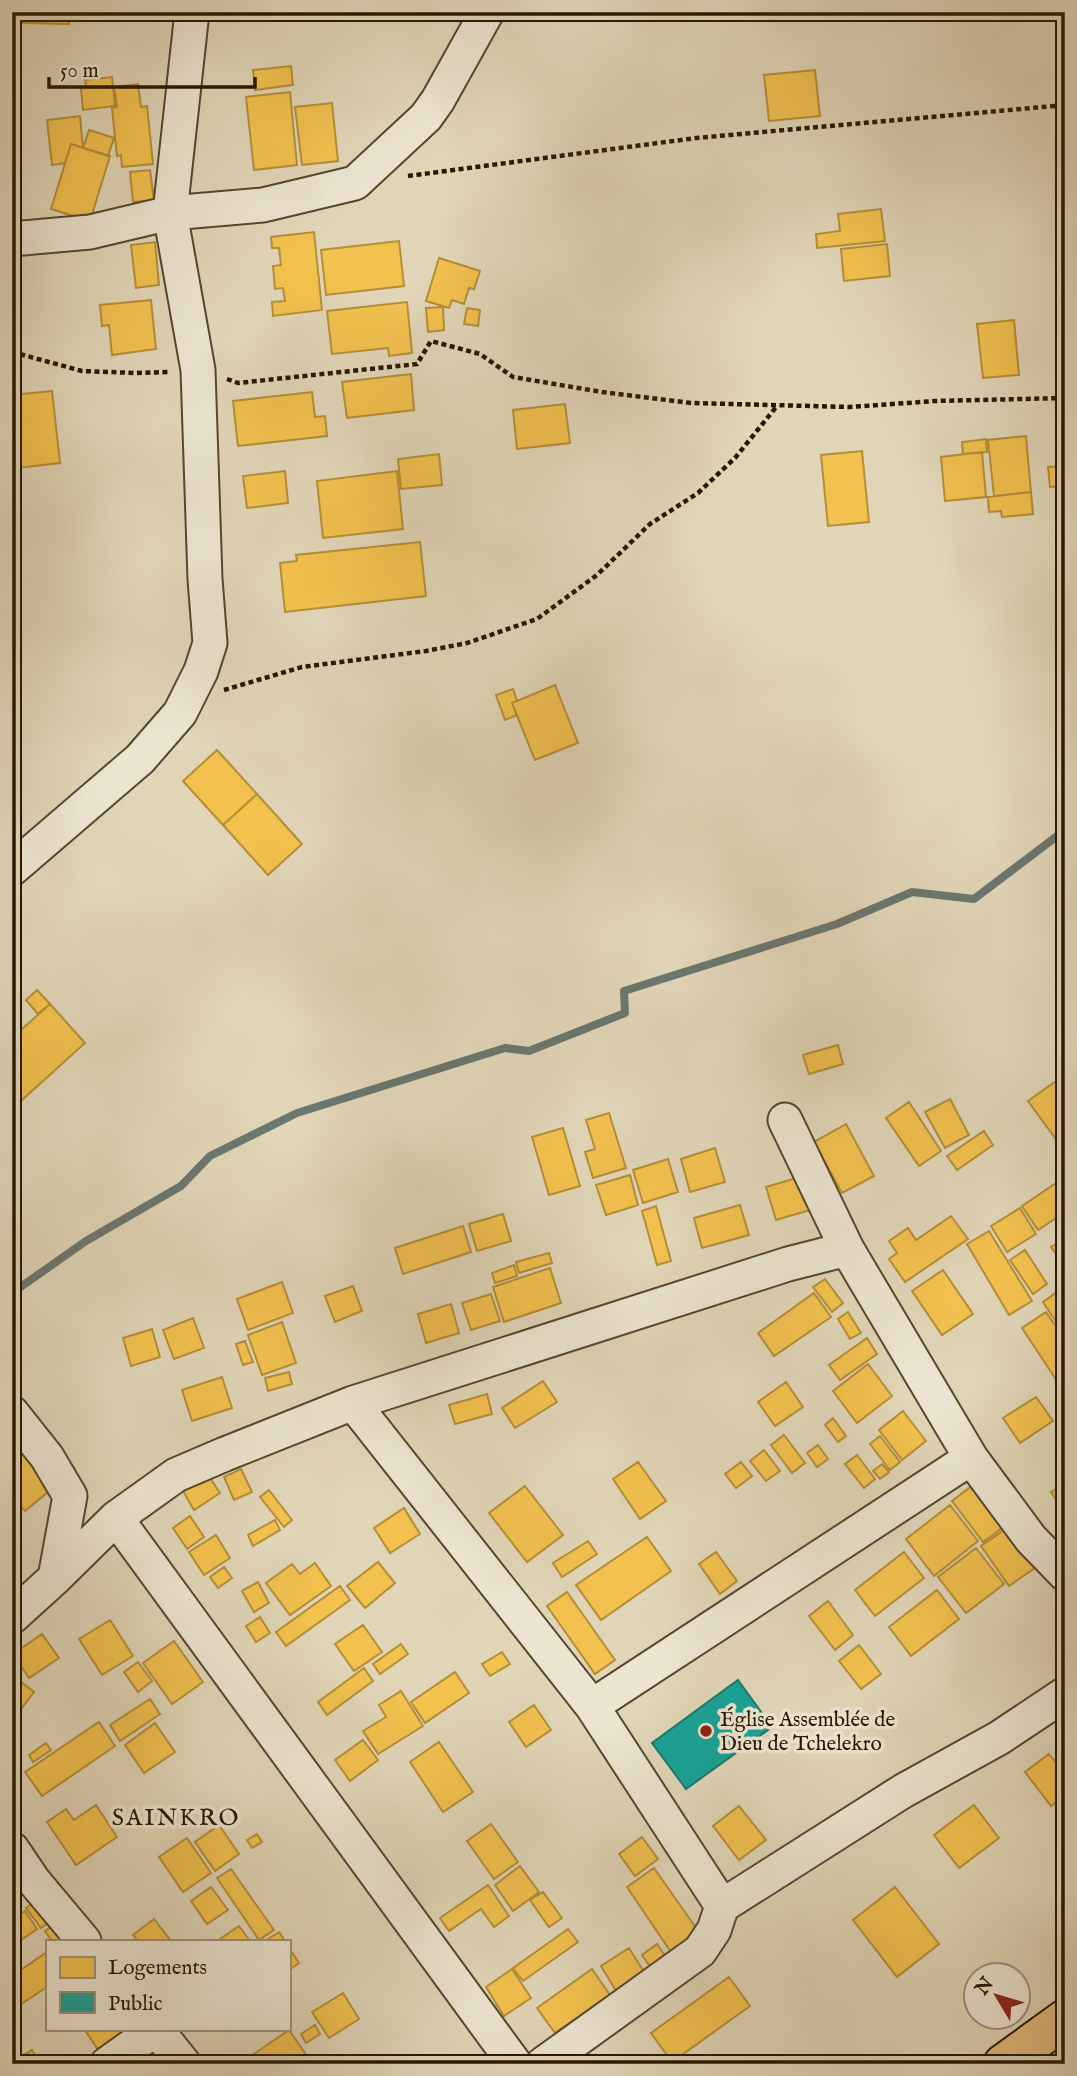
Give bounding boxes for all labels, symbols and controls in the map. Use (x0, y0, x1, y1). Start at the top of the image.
scale bar (49, 46, 256, 90)
text: 50 m (60, 58, 99, 85)
place label: Église Assemblée de Dieu de Tchelekro (720, 1706, 895, 1758)
marker: Église Assemblée de Dieu de Tchelekro (698, 1723, 714, 1739)
district label: SAINKRO (112, 1803, 240, 1834)
legend (46, 1940, 290, 2030)
text: Logements (108, 1955, 207, 1982)
north arrow (962, 1960, 1032, 2030)
text: N (970, 1972, 1000, 2001)
text: Public (108, 1991, 162, 2018)

